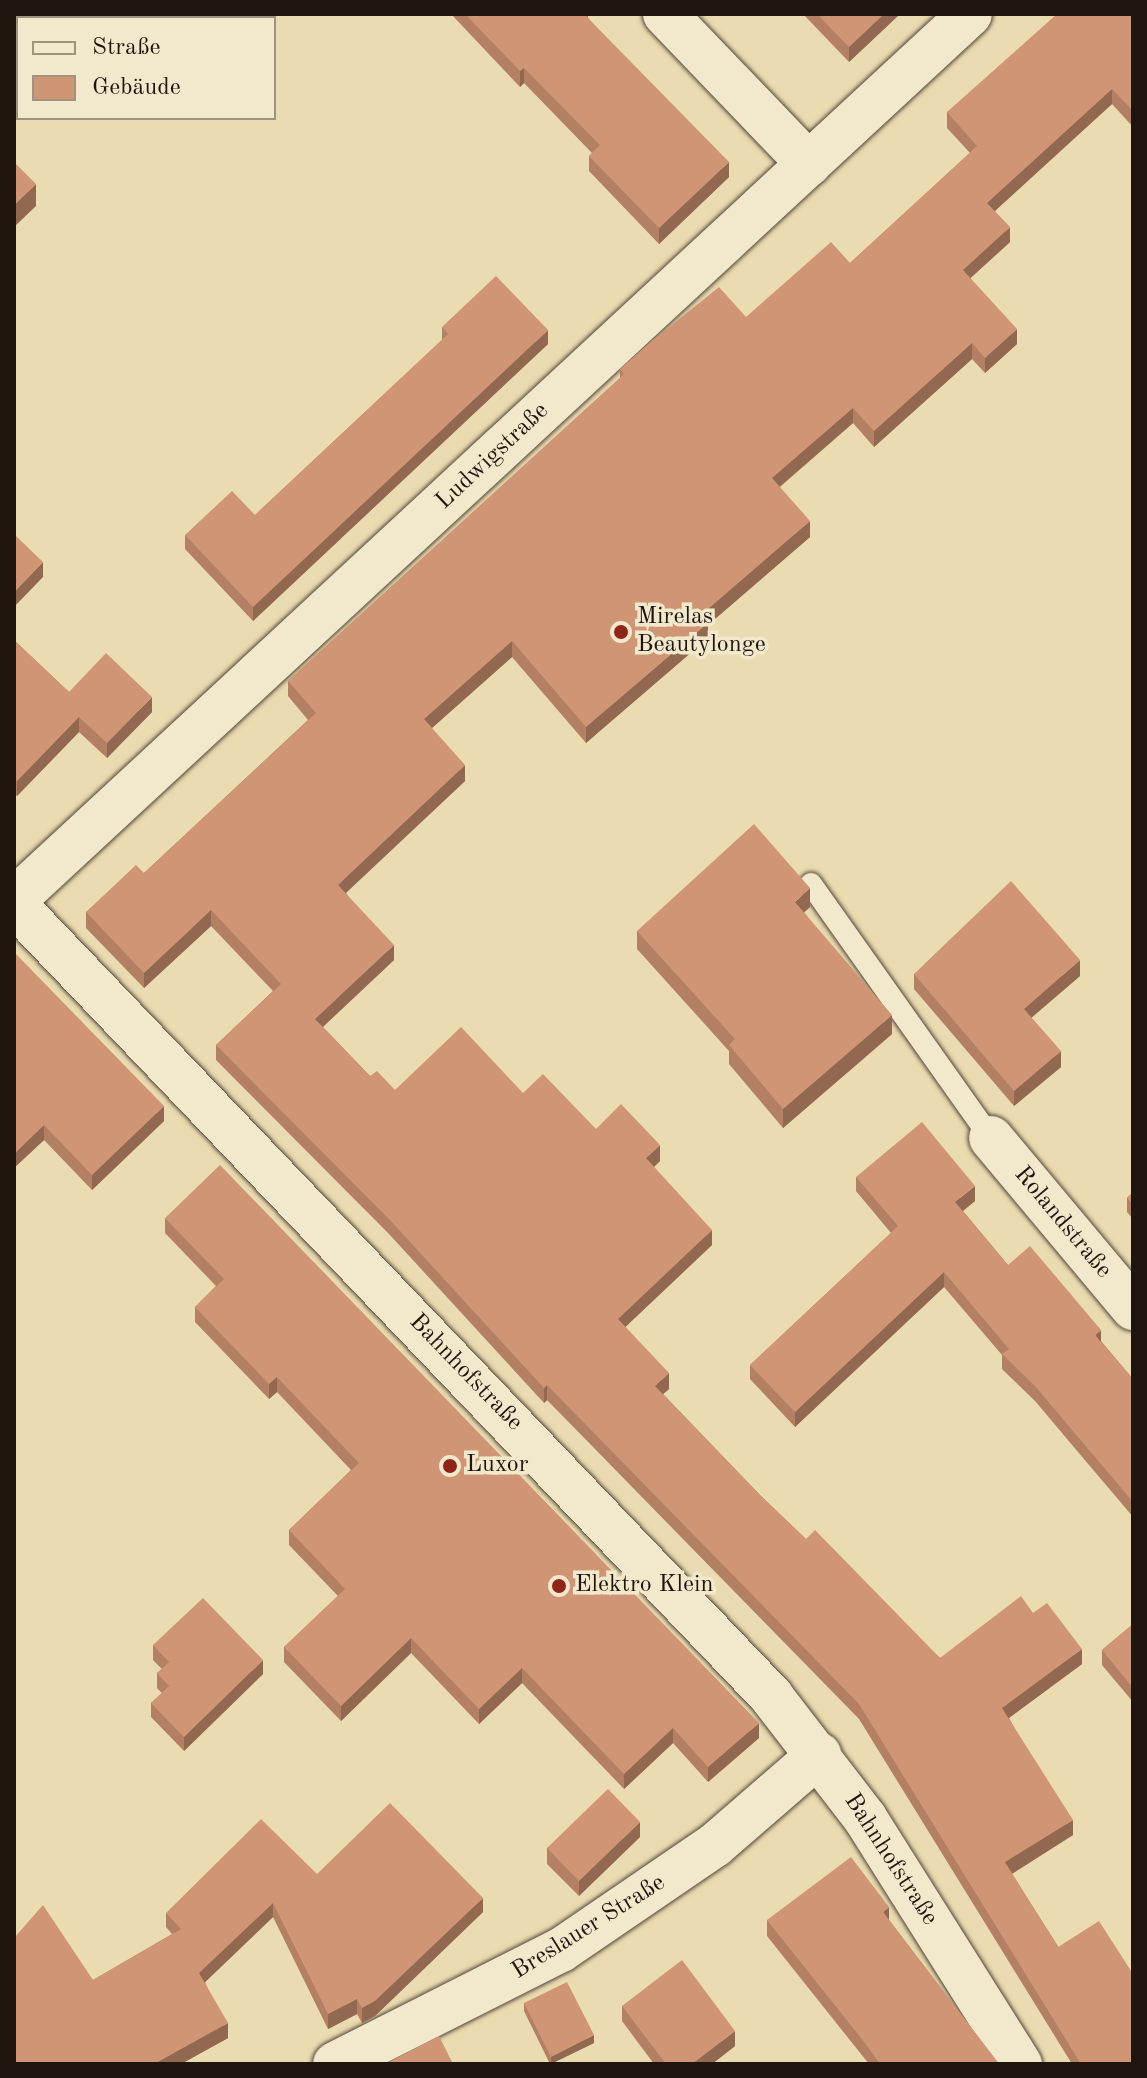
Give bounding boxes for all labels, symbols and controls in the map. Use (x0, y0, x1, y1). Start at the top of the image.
legend (16, 16, 276, 120)
text: Straße (92, 36, 161, 60)
text: Gebäude (92, 76, 181, 100)
street label: Ludwigstraße (431, 397, 555, 517)
place label: Mirelas Beautylonge (637, 604, 766, 660)
marker: Mirelas Beautylonge (612, 623, 630, 641)
street label: Rolandstraße (1007, 1161, 1117, 1285)
street label: Bahnhofstraße (402, 1309, 528, 1437)
place label: Luxor (466, 1452, 529, 1480)
marker: Luxor (441, 1457, 459, 1475)
place label: Elektro Klein (575, 1572, 714, 1600)
marker: Elektro Klein (550, 1577, 568, 1595)
street label: Bahnhofstraße (837, 1789, 943, 1931)
street label: Breslauer Straße (507, 1869, 671, 1987)

